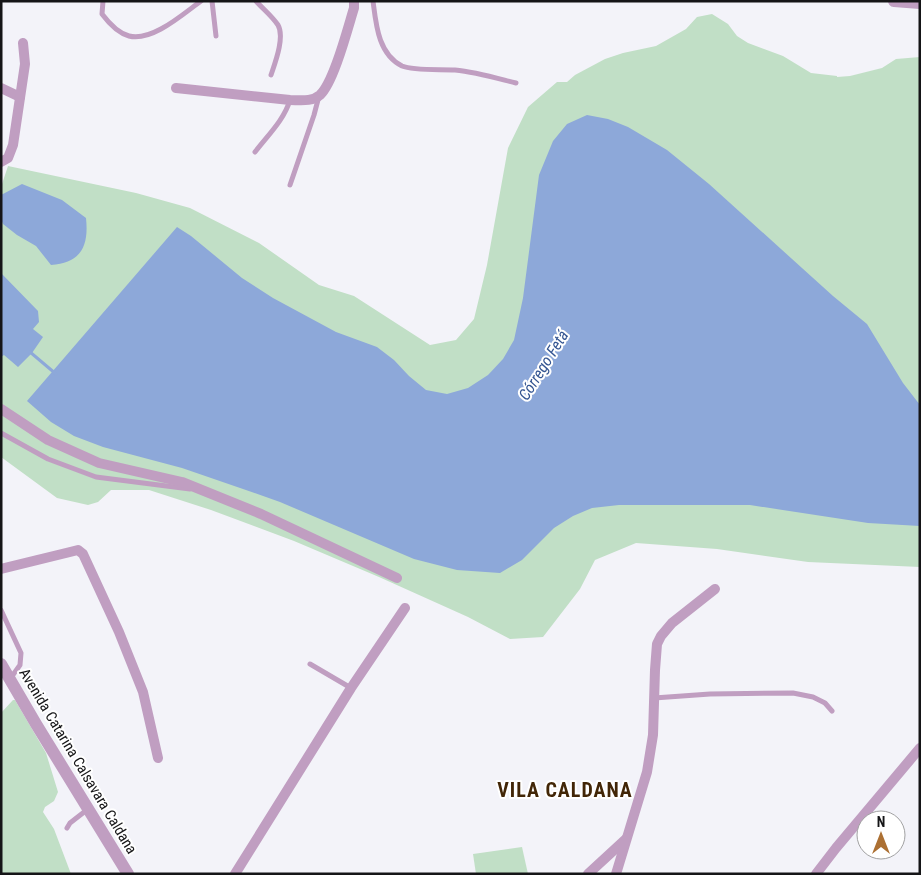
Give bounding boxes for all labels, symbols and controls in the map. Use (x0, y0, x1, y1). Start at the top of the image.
water label: Córrego Fetá (514, 326, 573, 404)
street label: Avenida Catarina Calsavara Caldana (15, 665, 141, 857)
district label: VILA CALDANA (497, 778, 633, 802)
north arrow (856, 810, 906, 860)
text: N (877, 814, 885, 830)

